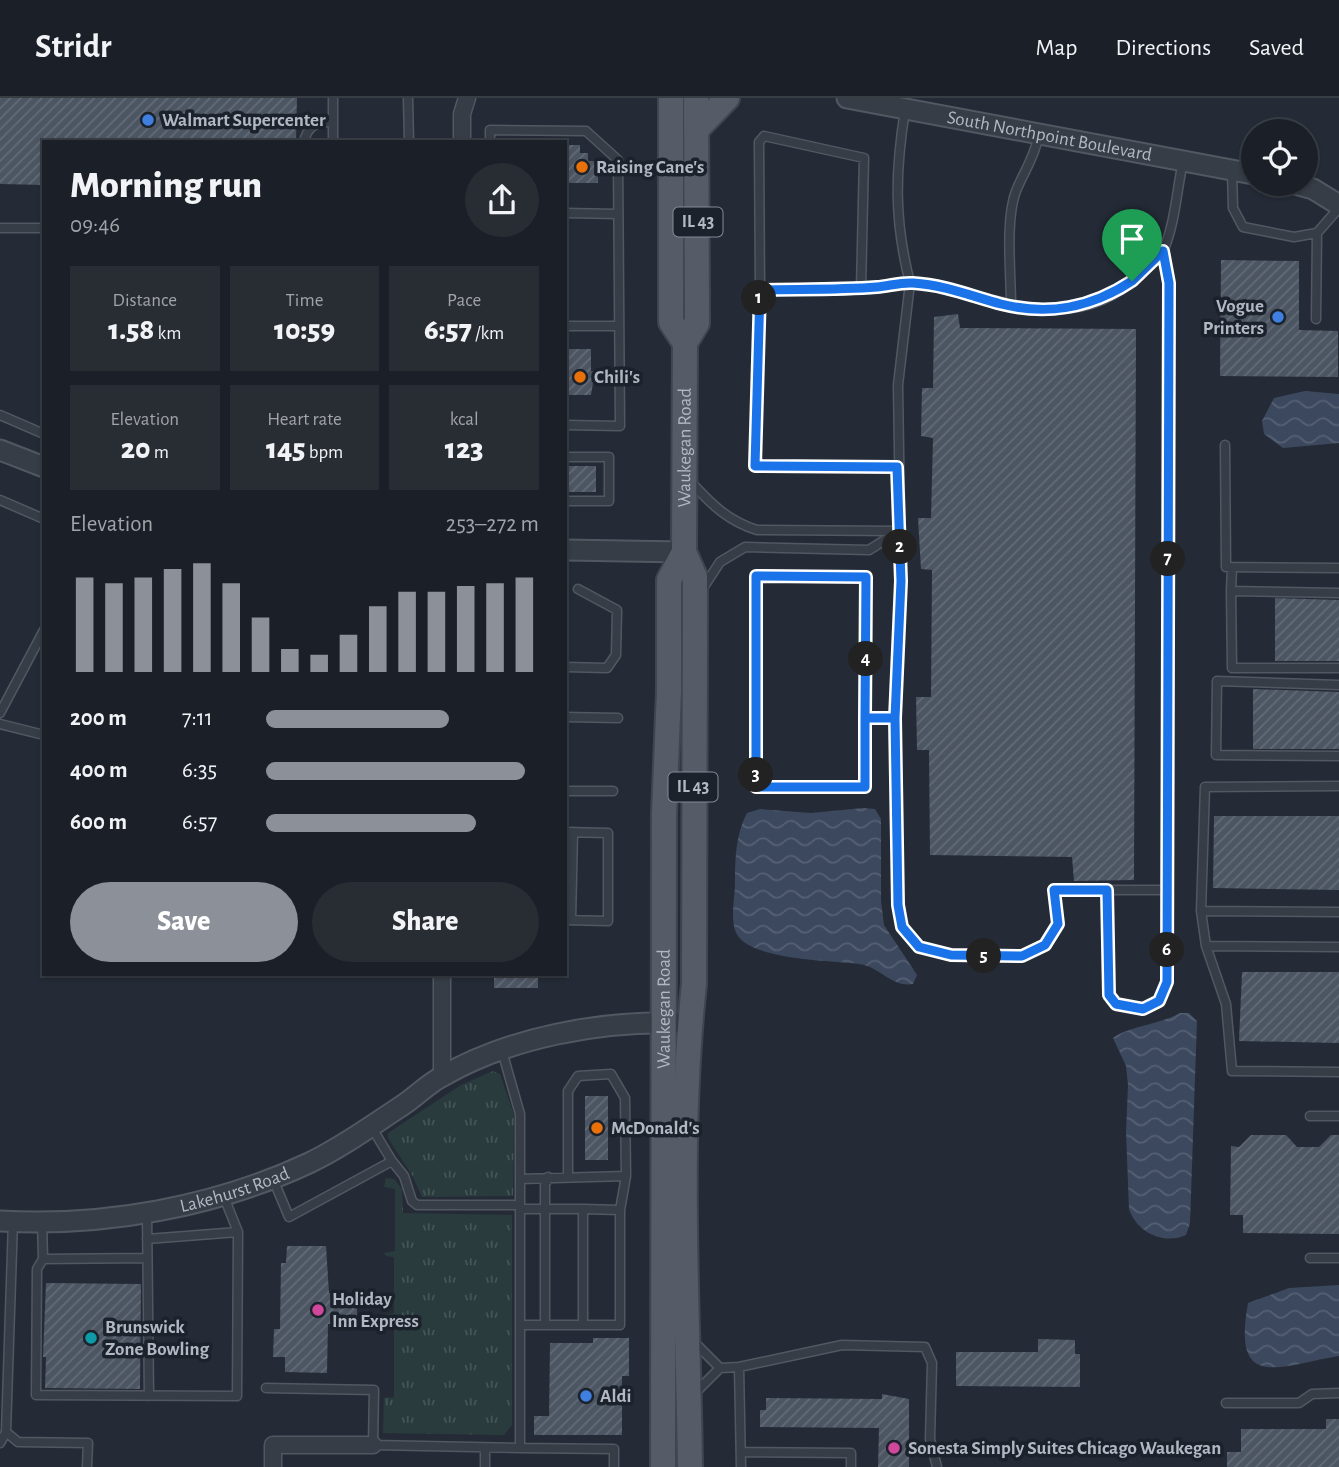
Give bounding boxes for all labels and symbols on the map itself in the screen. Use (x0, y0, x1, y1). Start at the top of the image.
street label: South Northpoint Boulevard (945, 107, 1154, 164)
place label: Walmart Supercenter (162, 111, 326, 130)
marker: Walmart Supercenter (140, 112, 156, 128)
place label: Raising Cane's (596, 158, 704, 177)
marker: Raising Cane's (574, 159, 590, 175)
road number: IL 43 (674, 208, 722, 237)
pin (1102, 209, 1162, 281)
pin: 1 (742, 280, 776, 316)
place label: Vogue Printers (1203, 297, 1264, 338)
marker: Vogue Printers (1270, 309, 1286, 325)
place label: Chili's (594, 368, 640, 387)
marker: Chili's (572, 369, 588, 385)
street label: Waukegan Road (675, 388, 694, 508)
pin: 2 (883, 530, 918, 564)
pin: 7 (1150, 542, 1186, 576)
pin: 4 (848, 642, 884, 676)
pin: 3 (738, 758, 774, 792)
road number: IL 43 (668, 772, 718, 802)
pin: 6 (1150, 932, 1184, 968)
pin: 5 (967, 938, 1002, 974)
street label: Waukegan Road (654, 949, 673, 1069)
place label: McDonald's (611, 1119, 700, 1138)
marker: McDonald's (589, 1120, 605, 1136)
street label: Lakehurst Road (178, 1163, 292, 1216)
place label: Holiday Inn Express (332, 1290, 419, 1331)
marker: Holiday Inn Express (310, 1302, 326, 1318)
place label: Brunswick Zone Bowling (105, 1318, 210, 1359)
marker: Brunswick Zone Bowling (83, 1330, 99, 1346)
place label: Aldi (600, 1387, 632, 1406)
marker: Aldi (578, 1388, 594, 1404)
place label: Sonesta Simply Suites Chicago Waukegan (908, 1439, 1221, 1458)
marker: Sonesta Simply Suites Chicago Waukegan (886, 1440, 902, 1456)

